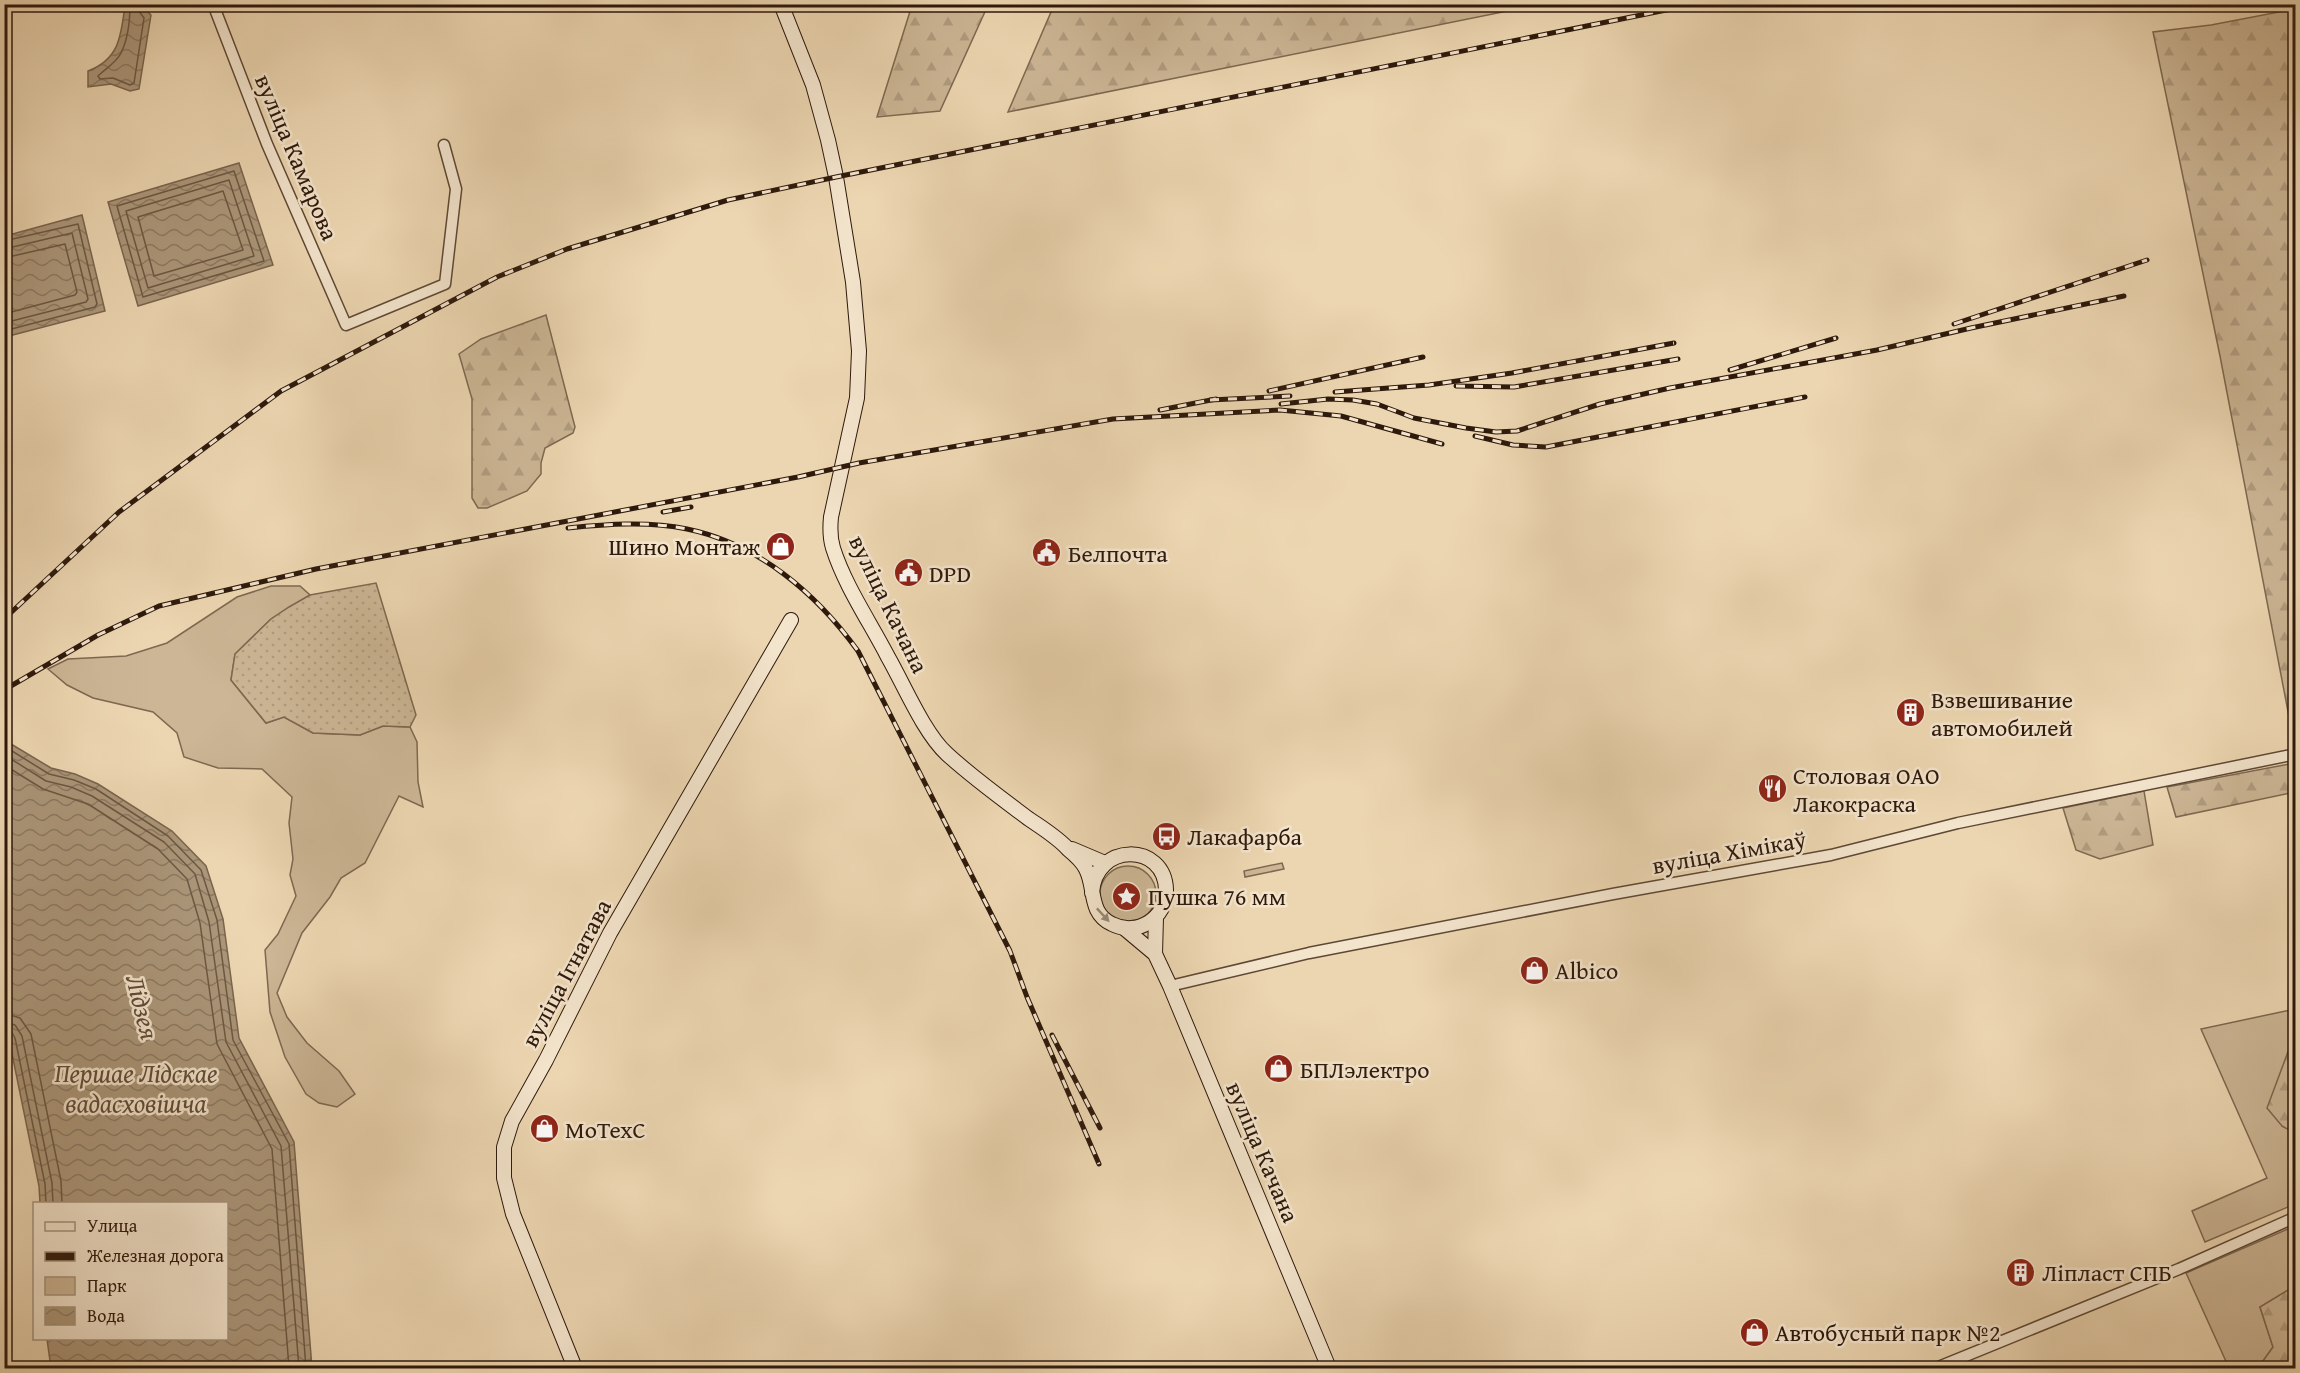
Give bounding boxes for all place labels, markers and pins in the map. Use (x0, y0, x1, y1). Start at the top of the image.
place label: Шино Монтаж (609, 529, 760, 564)
shop icon: Шино Монтаж (765, 530, 797, 562)
place label: Белпочта (1068, 536, 1168, 571)
public building icon: Белпочта (1031, 537, 1063, 569)
place label: DPD (929, 556, 971, 591)
public building icon: DPD (892, 557, 924, 589)
place label: Взвешивание автомобилей (1931, 682, 2073, 745)
building icon: Взвешивание автомобилей (1894, 697, 1926, 729)
place label: Столовая ОАО Лакокраска (1793, 758, 1940, 821)
restaurant icon: Столовая ОАО Лакокраска (1756, 773, 1788, 805)
place label: Лакафарба (1187, 819, 1302, 854)
bus stop icon: Лакафарба (1150, 820, 1182, 852)
place label: Пушка 76 мм (1148, 879, 1286, 914)
place icon: Пушка 76 мм (1111, 880, 1143, 912)
place label: Albico (1555, 953, 1618, 988)
shop icon: Albico (1518, 954, 1550, 986)
place label: БПЛэлектро (1300, 1052, 1429, 1087)
shop icon: БПЛэлектро (1263, 1053, 1295, 1085)
place label: MoTexC (565, 1112, 646, 1147)
shop icon: MoTexC (528, 1113, 560, 1145)
place label: Ліпласт СПБ (2042, 1255, 2172, 1290)
building icon: Ліпласт СПБ (2005, 1256, 2037, 1288)
place label: Автобусный парк №2 (1775, 1315, 2001, 1350)
shop icon: Автобусный парк №2 (1738, 1316, 1770, 1348)

